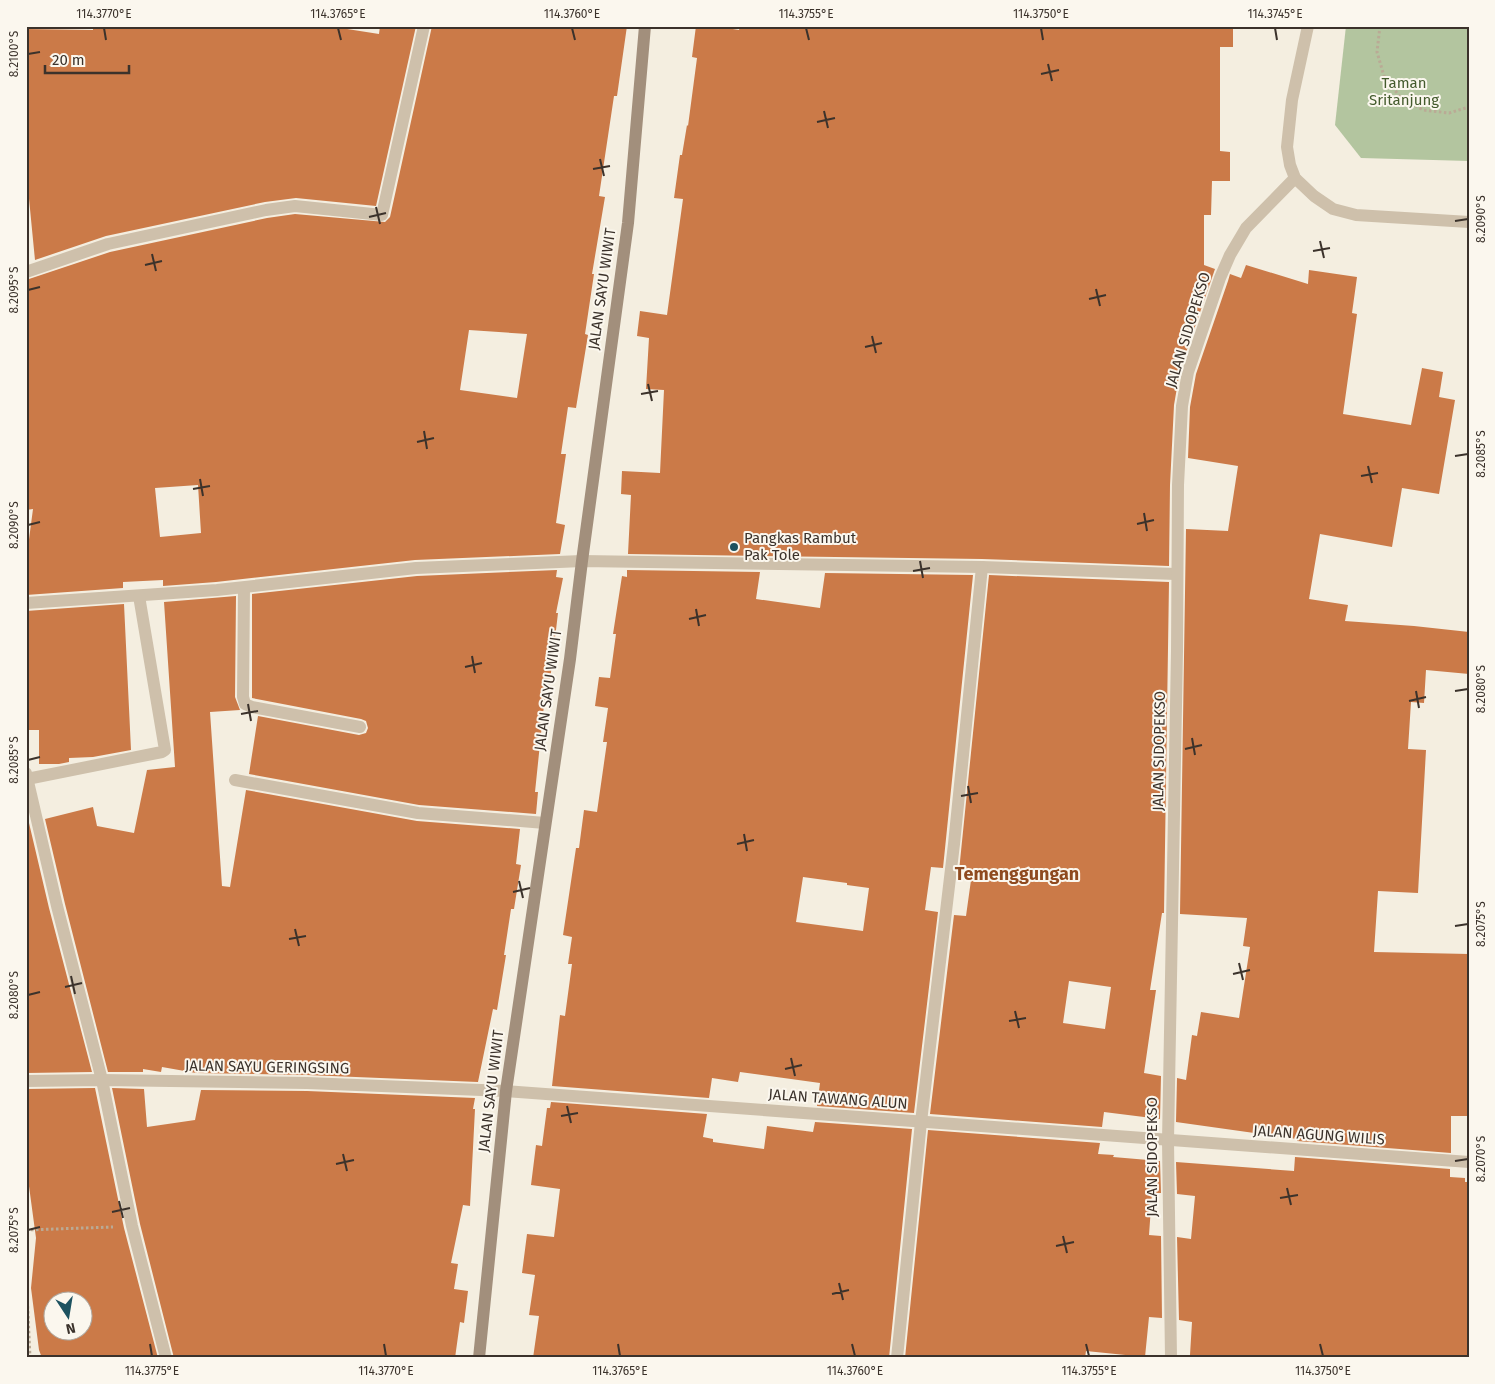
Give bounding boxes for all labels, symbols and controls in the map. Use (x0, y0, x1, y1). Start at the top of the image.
text: 114.3770°E (76, 7, 132, 21)
text: 114.3765°E (310, 7, 366, 21)
text: 114.3760°E (544, 7, 600, 21)
text: 114.3755°E (778, 7, 834, 21)
text: 114.3750°E (1013, 7, 1069, 21)
text: 114.3745°E (1247, 7, 1303, 21)
text: 8.2100°S (7, 30, 21, 77)
scale bar (45, 42, 129, 74)
text: 20 m (52, 51, 85, 69)
park label: Taman Sritanjung (1369, 74, 1439, 109)
text: 8.2090°S (1474, 195, 1488, 243)
street label: JALAN SAYU WIWIT (585, 227, 620, 351)
text: 8.2095°S (7, 266, 21, 314)
street label: JALAN SIDOPEKSO (1162, 270, 1214, 390)
text: 8.2085°S (1474, 430, 1488, 478)
text: 8.2090°S (7, 501, 21, 549)
place label: Pangkas Rambut Pak Tole (744, 529, 857, 564)
marker: Pangkas Rambut Pak Tole (728, 541, 740, 553)
street label: JALAN SAYU WIWIT (531, 628, 566, 752)
text: 8.2080°S (1474, 664, 1488, 713)
street label: JALAN SIDOPEKSO (1149, 691, 1169, 811)
text: 8.2085°S (7, 736, 21, 784)
district label: Temenggungan (955, 863, 1079, 885)
text: 8.2075°S (1474, 901, 1488, 947)
text: 8.2080°S (7, 970, 21, 1019)
street label: JALAN SAYU WIWIT (475, 1029, 507, 1153)
street label: JALAN SAYU GERINGSING (185, 1057, 349, 1077)
street label: JALAN TAWANG ALUN (768, 1085, 908, 1113)
street label: JALAN SIDOPEKSO (1143, 1097, 1161, 1217)
street label: JALAN AGUNG WILIS (1253, 1121, 1385, 1149)
text: 8.2070°S (1474, 1135, 1488, 1182)
text: 8.2075°S (7, 1207, 21, 1253)
north arrow (42, 1292, 92, 1342)
text: N (64, 1319, 77, 1338)
text: 114.3775°E (125, 1364, 179, 1378)
text: 114.3770°E (358, 1364, 414, 1378)
text: 114.3765°E (592, 1364, 648, 1378)
text: 114.3760°E (827, 1364, 883, 1378)
text: 114.3755°E (1061, 1364, 1117, 1378)
text: 114.3750°E (1295, 1364, 1351, 1378)

